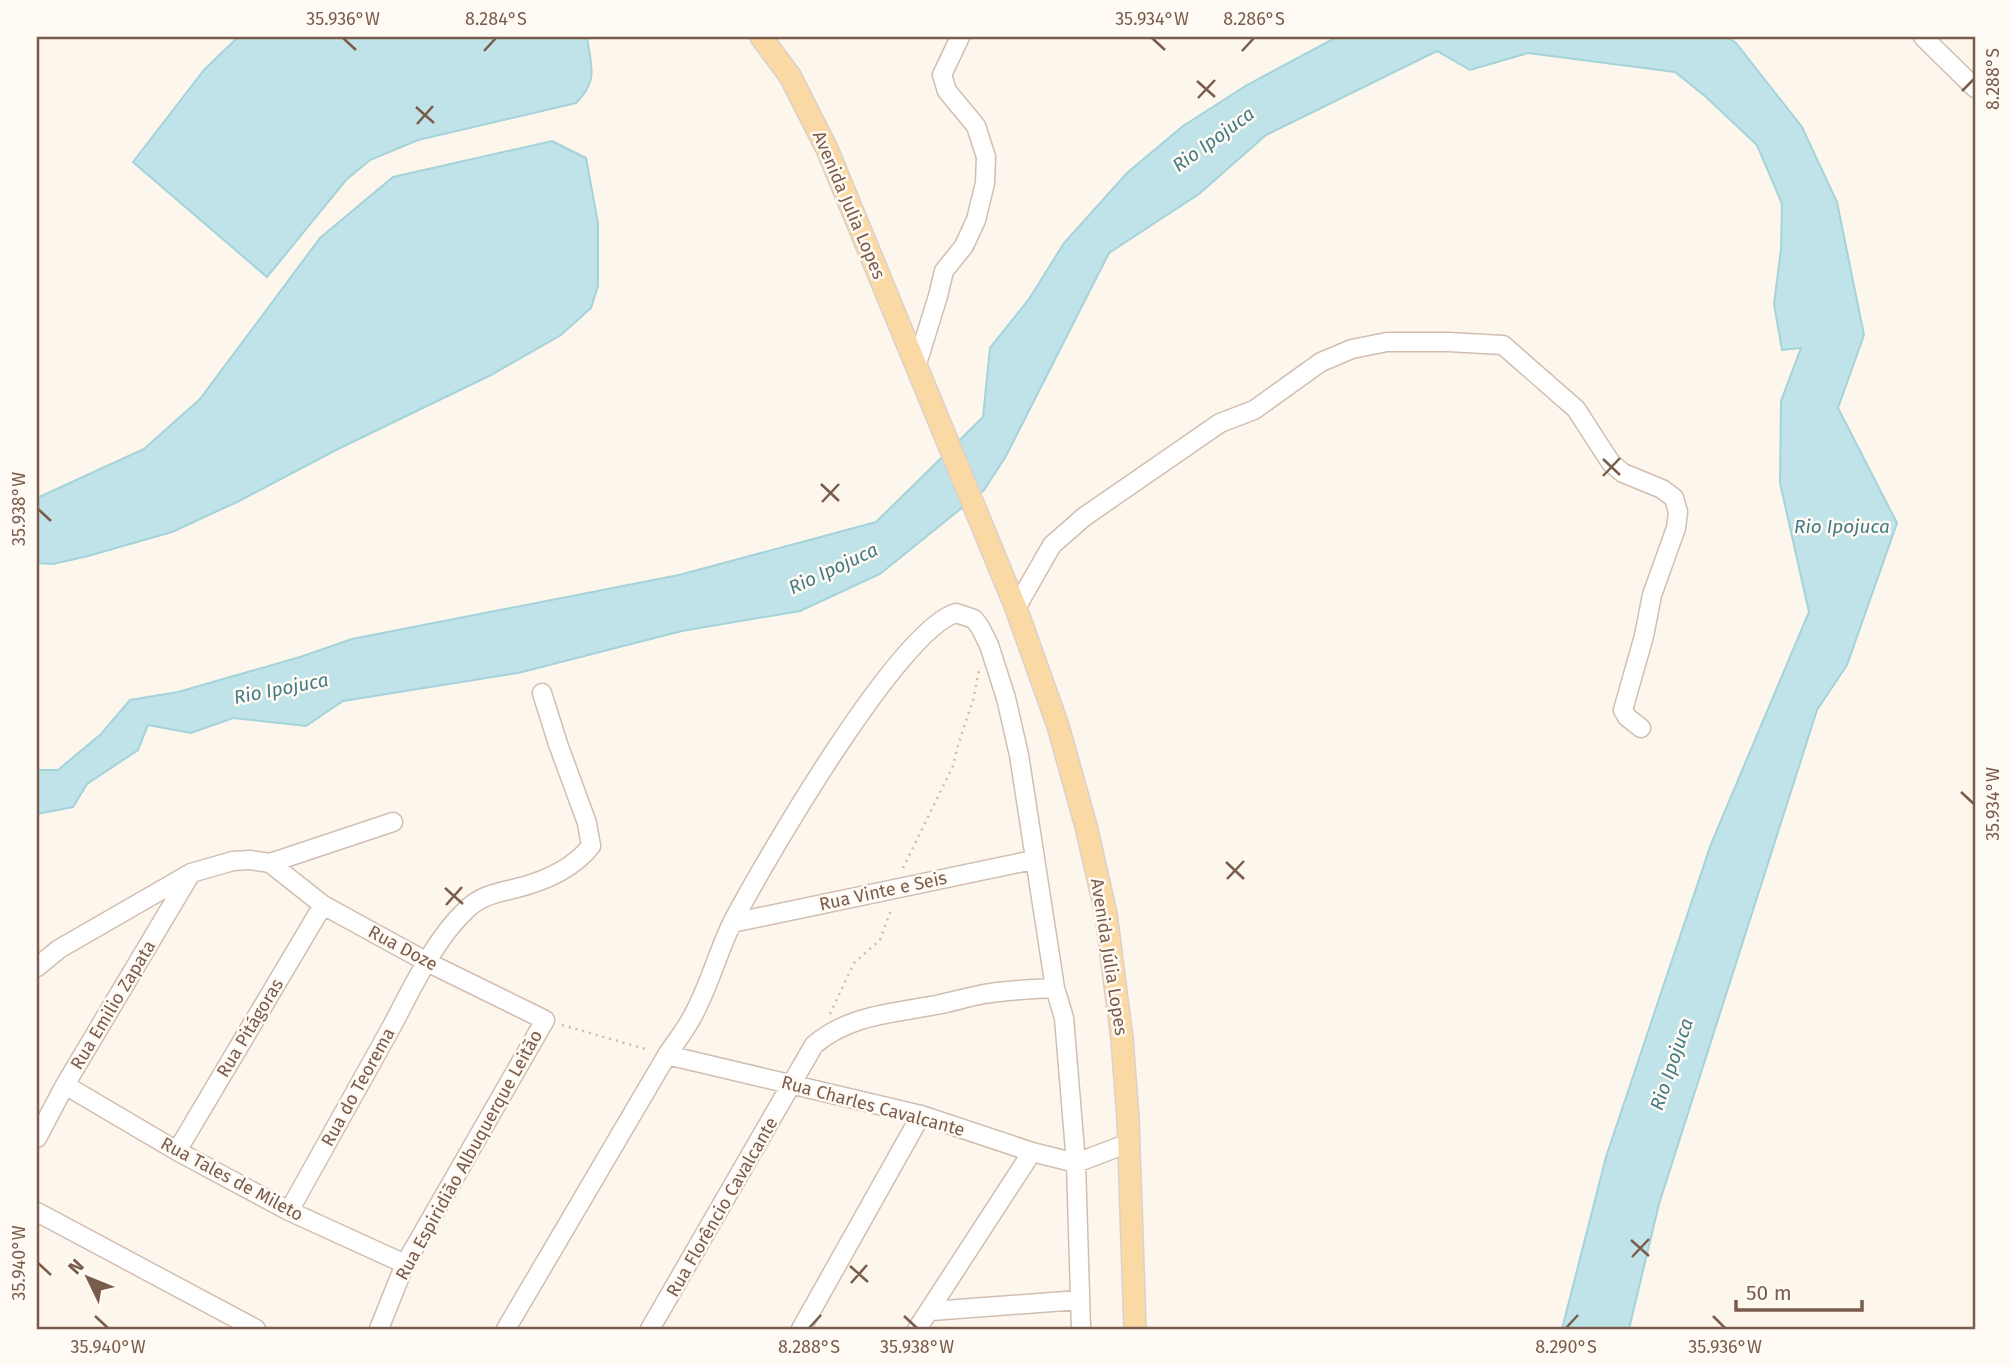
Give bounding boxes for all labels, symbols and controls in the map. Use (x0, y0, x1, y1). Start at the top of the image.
text: 35.936°W (306, 8, 380, 30)
text: 8.284°S (465, 8, 527, 30)
text: 35.934°W (1115, 8, 1189, 30)
text: 8.286°S (1223, 8, 1285, 30)
text: 8.288°S (1982, 48, 2004, 110)
water label: Rio Ipojuca (1168, 102, 1259, 177)
street label: Avenida Julia Lopes (808, 128, 890, 282)
text: 35.938°W (8, 472, 30, 546)
water label: Rio Ipojuca (1794, 515, 1890, 538)
water label: Rio Ipojuca (785, 538, 881, 599)
water label: Rio Ipojuca (232, 668, 330, 709)
text: 35.934°W (1982, 767, 2004, 841)
street label: Rua Vinte e Seis (817, 867, 949, 915)
street label: Avenida Júlia Lopes (1086, 877, 1132, 1037)
street label: Rua Doze (365, 921, 441, 975)
street label: Rua Emilio Zapata (66, 936, 160, 1074)
street label: Rua Pitágoras (212, 975, 288, 1081)
water label: Rio Ipojuca (1645, 1015, 1698, 1113)
street label: Rua do Teorema (316, 1024, 400, 1150)
street label: Rua Espiridião Albuquerque Leitão (391, 1026, 547, 1284)
street label: Rua Charles Cavalcante (779, 1071, 967, 1141)
street label: Rua Florêncio Cavalcante (662, 1113, 782, 1301)
street label: Rua Tales de Mileto (157, 1132, 307, 1226)
text: 35.940°W (8, 1225, 30, 1301)
north arrow (52, 1244, 122, 1314)
text: N (63, 1254, 89, 1279)
scale bar (1736, 1268, 1862, 1312)
text: 50 m (1746, 1280, 1792, 1306)
text: 35.940°W (70, 1336, 146, 1358)
text: 8.288°S (778, 1336, 840, 1358)
text: 35.938°W (880, 1336, 954, 1358)
text: 8.290°S (1535, 1336, 1597, 1358)
text: 35.936°W (1688, 1336, 1762, 1358)

